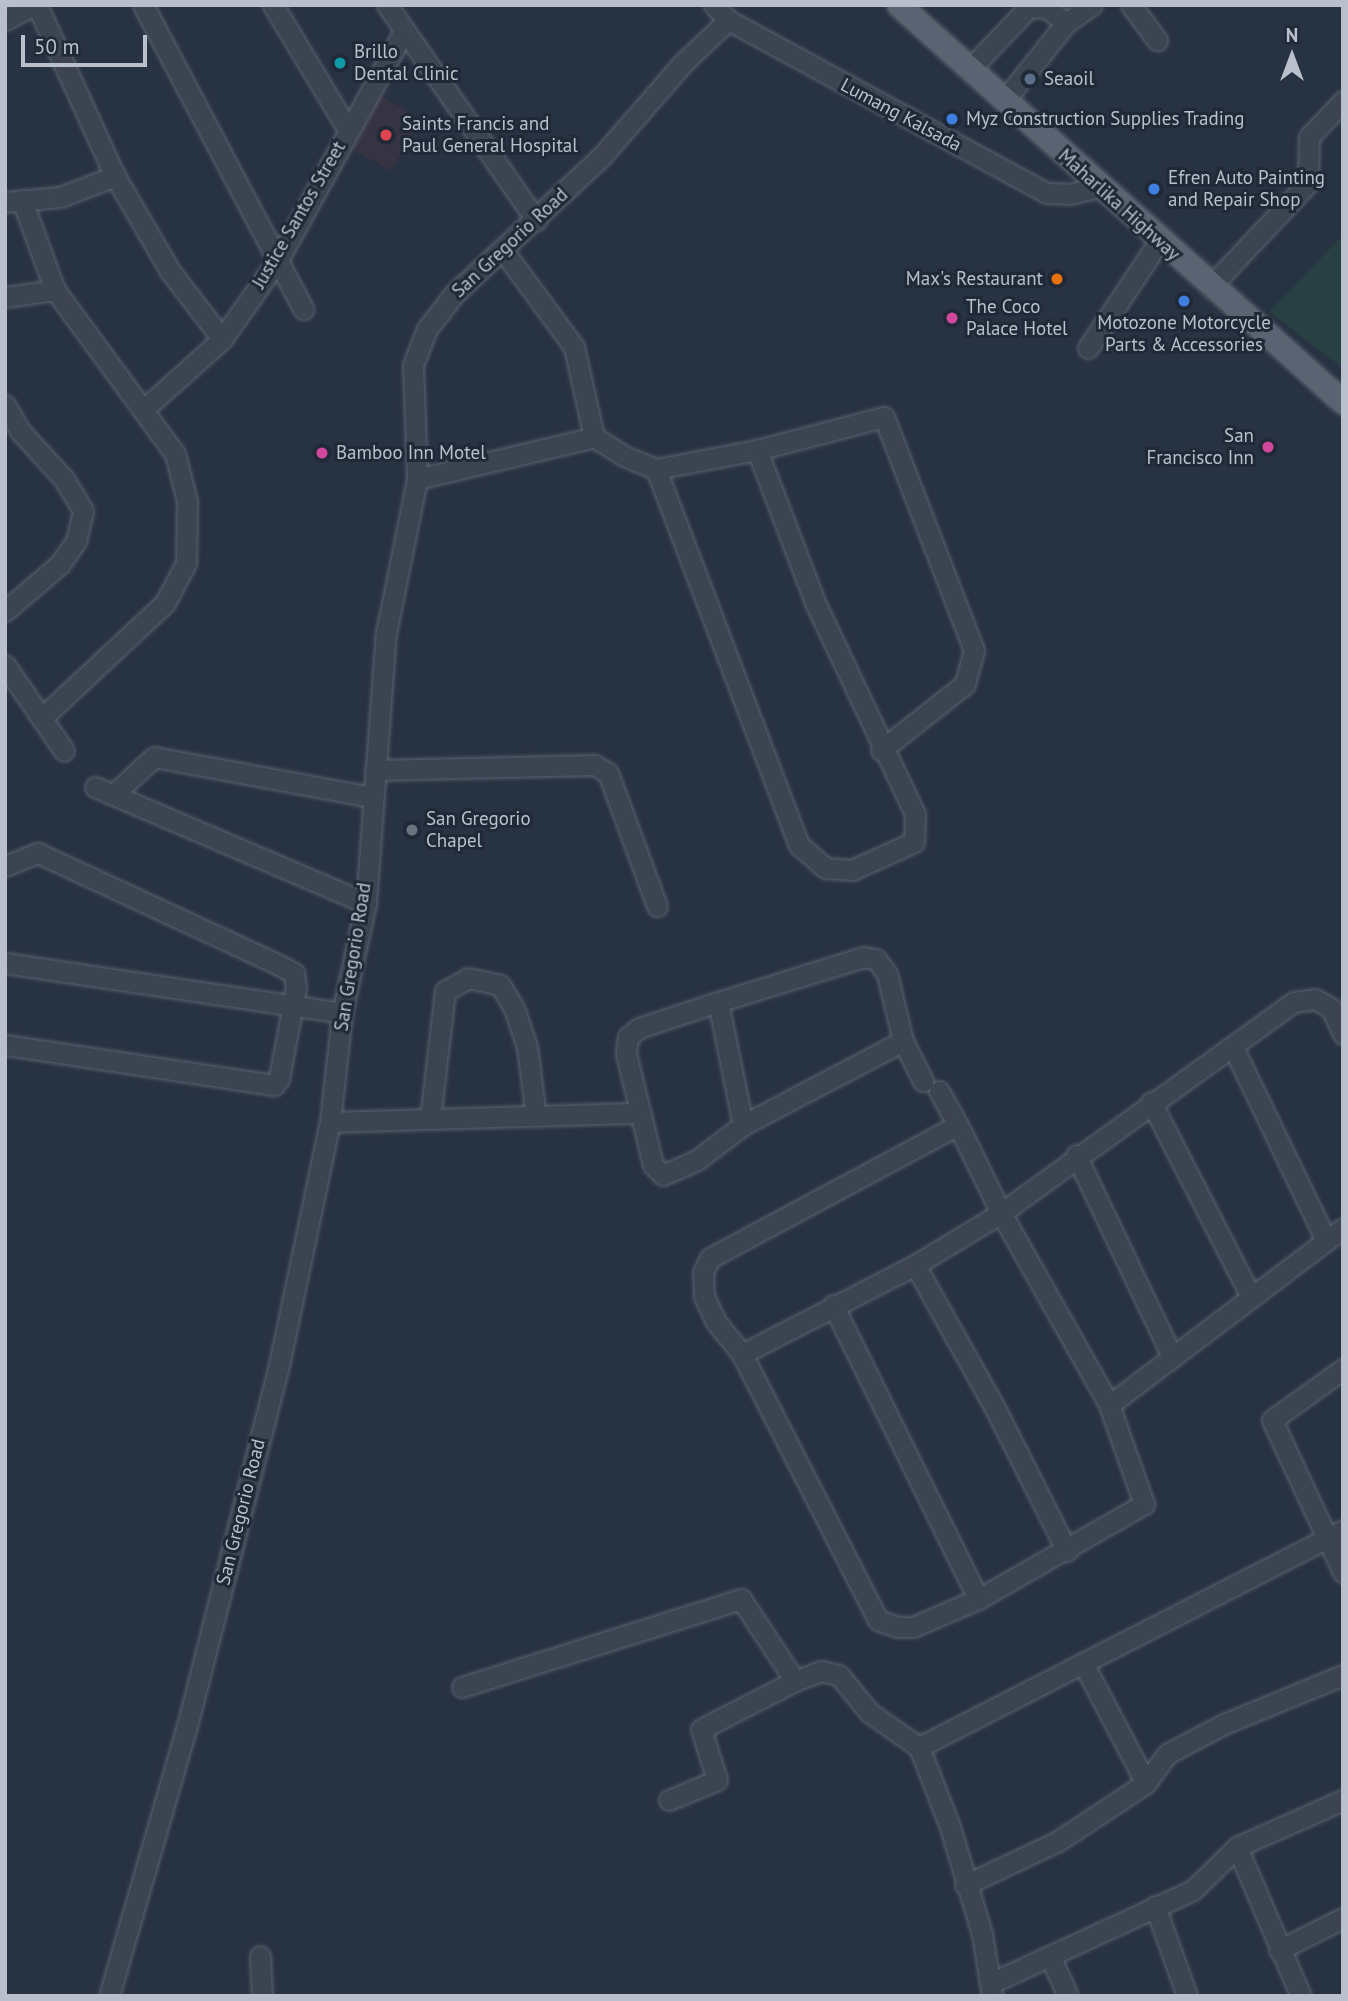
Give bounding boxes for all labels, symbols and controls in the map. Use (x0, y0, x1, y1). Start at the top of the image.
scale bar (24, 21, 150, 65)
north arrow (1257, 21, 1327, 91)
text: N (1286, 23, 1298, 47)
text: 50 m (34, 33, 80, 60)
place label: Brillo Dental Clinic (354, 41, 458, 85)
marker: Brillo Dental Clinic (332, 55, 348, 71)
place label: Seaoil (1044, 68, 1094, 90)
marker: Seaoil (1022, 71, 1038, 87)
street label: Lumang Kalsada (837, 74, 965, 156)
place label: Myz Construction Supplies Trading (966, 108, 1246, 130)
marker: Myz Construction Supplies Trading (944, 111, 960, 127)
place label: Saints Francis and Paul General Hospital (402, 113, 578, 157)
marker: Saints Francis and Paul General Hospital (376, 125, 396, 145)
street label: Justice Santos Street (248, 137, 350, 293)
street label: Maharlika Highway (1054, 144, 1184, 266)
place label: Efren Auto Painting and Repair Shop (1168, 167, 1326, 211)
marker: Efren Auto Painting and Repair Shop (1146, 181, 1162, 197)
street label: San Gregorio Road (447, 184, 573, 302)
place label: Max's Restaurant (906, 268, 1043, 290)
marker: Max's Restaurant (1049, 271, 1065, 287)
marker: Motozone Motorcycle Parts & Accessories (1176, 293, 1192, 309)
place label: The Coco Palace Hotel (966, 296, 1068, 340)
marker: The Coco Palace Hotel (944, 310, 960, 326)
place label: Motozone Motorcycle Parts & Accessories (1097, 312, 1271, 356)
place label: San Francisco Inn (1147, 425, 1254, 469)
marker: San Francisco Inn (1260, 439, 1276, 455)
place label: Bamboo Inn Motel (336, 442, 486, 464)
marker: Bamboo Inn Motel (314, 445, 330, 461)
place label: San Gregorio Chapel (426, 808, 531, 852)
marker: San Gregorio Chapel (404, 822, 420, 838)
street label: San Gregorio Road (330, 881, 376, 1033)
street label: San Gregorio Road (212, 1437, 270, 1587)

